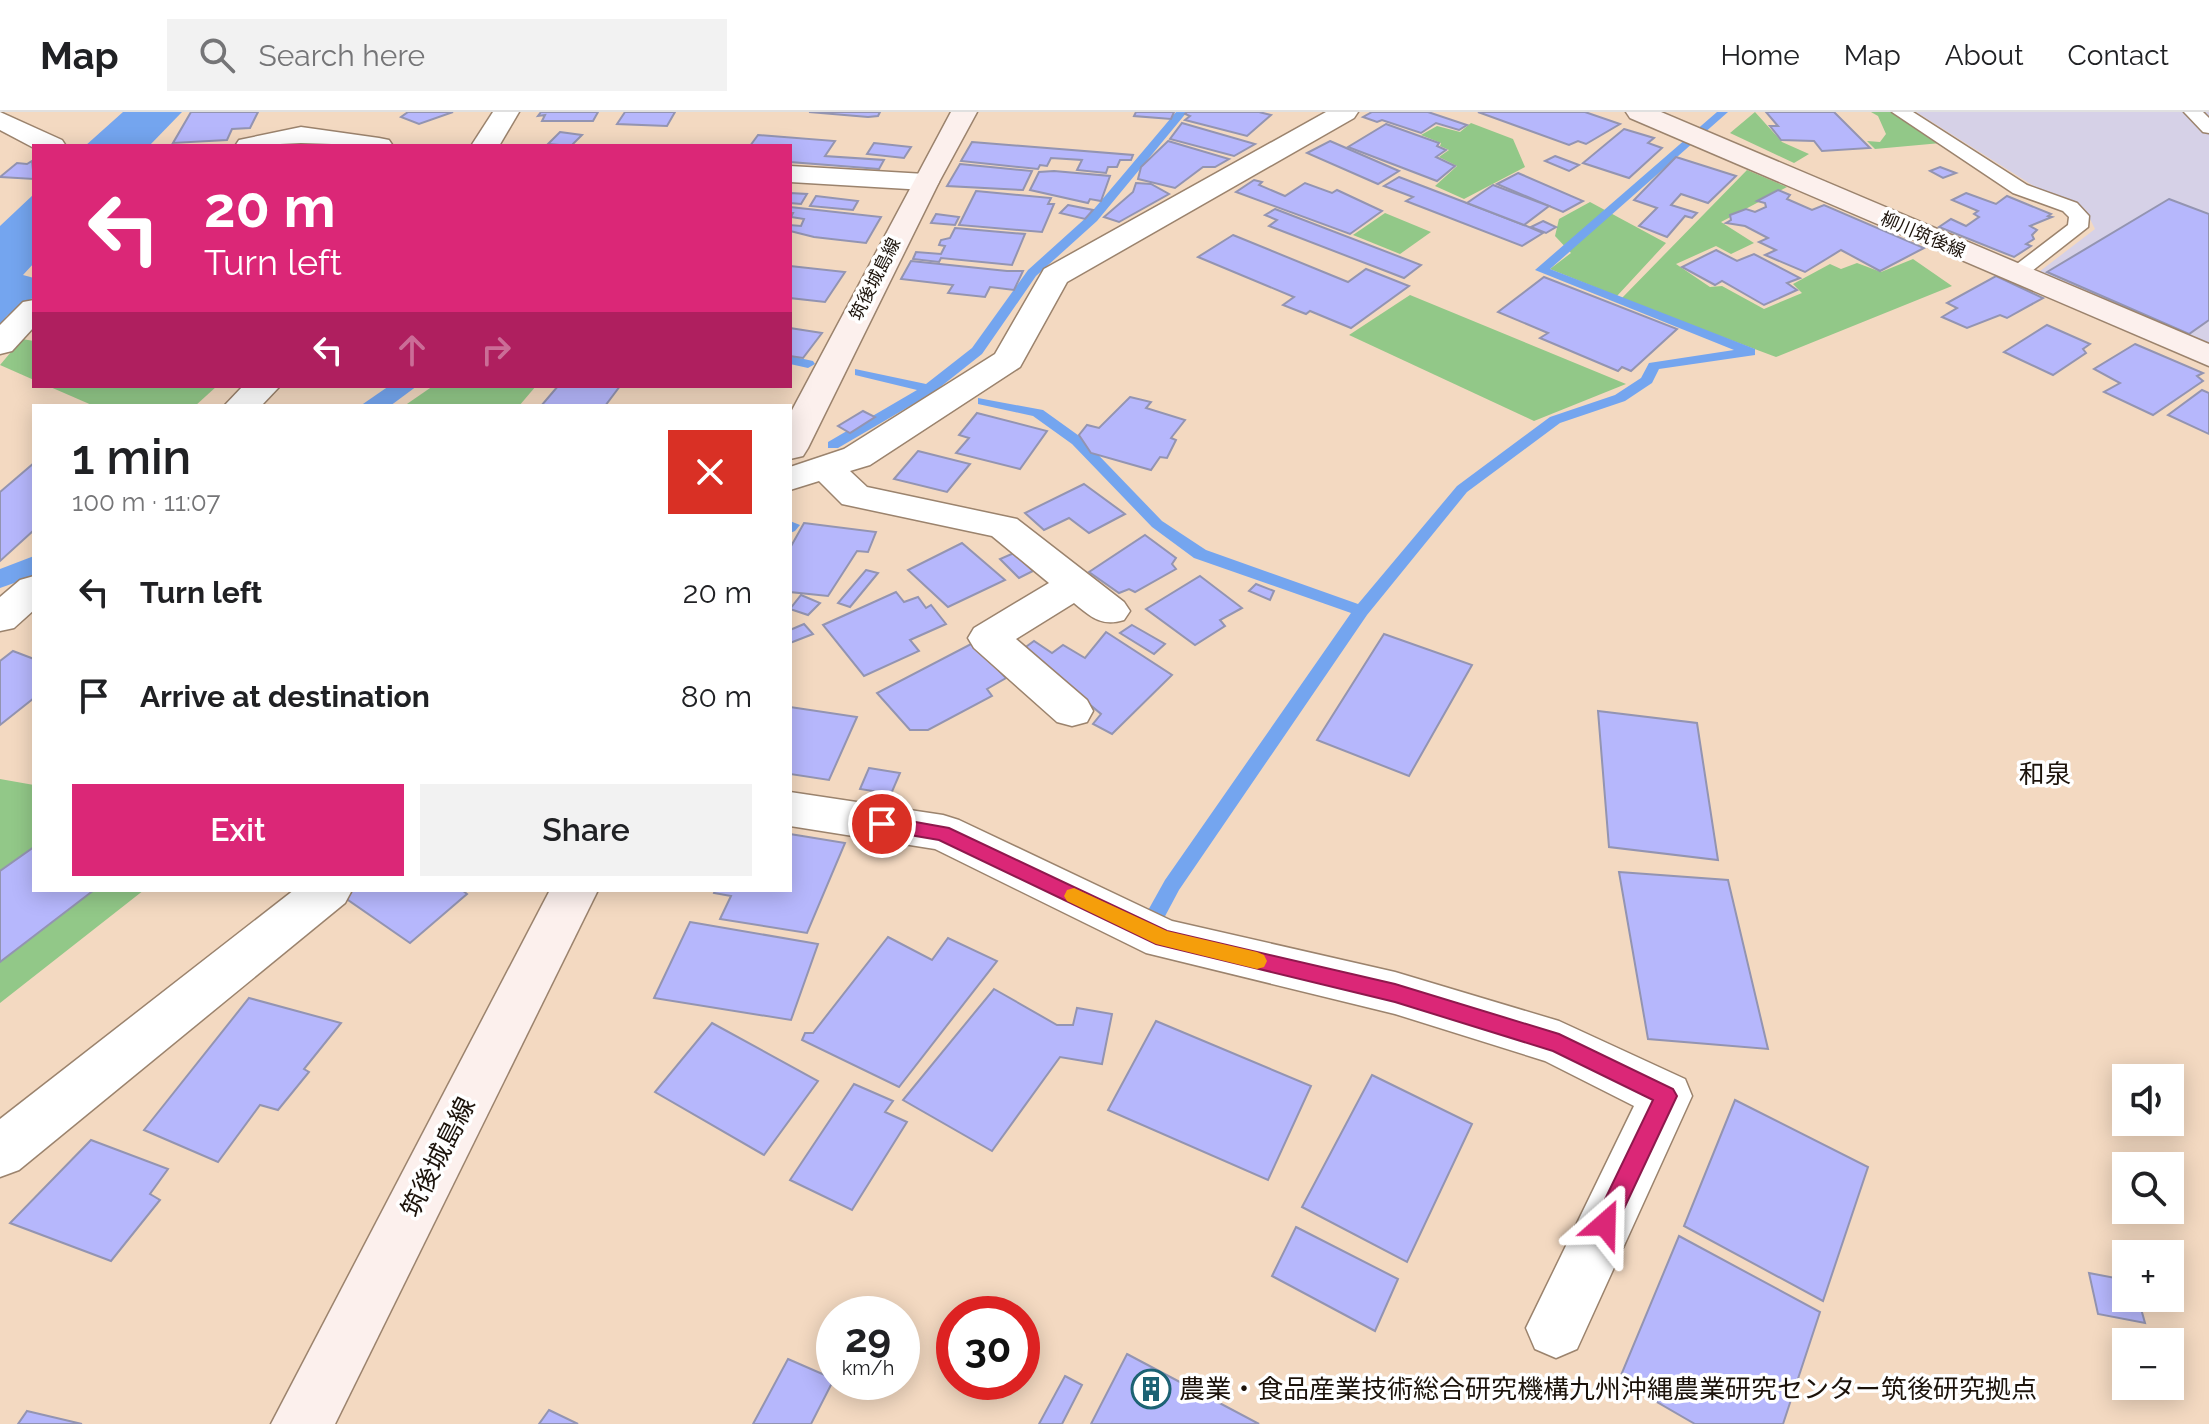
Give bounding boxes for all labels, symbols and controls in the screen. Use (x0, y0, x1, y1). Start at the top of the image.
search box (167, 19, 727, 91)
text: Map (40, 33, 119, 78)
icon: search (195, 33, 239, 77)
text: Search here (259, 38, 425, 73)
text: Home (1720, 39, 1800, 72)
text: Map (1844, 39, 1901, 72)
text: About (1945, 39, 2024, 72)
text: Contact (2068, 39, 2169, 72)
text: 20 m (204, 174, 336, 240)
icon: left (72, 176, 176, 280)
street label: 柳川筑後線 (1878, 207, 1969, 262)
street label: 筑後城島線 (845, 234, 904, 324)
text: Turn left (204, 241, 342, 283)
icon: left (306, 328, 350, 372)
icon: ahead (390, 328, 434, 372)
icon: right (474, 328, 518, 372)
text: 1 min (72, 429, 191, 485)
button: close (668, 430, 752, 514)
text: 100 m · 11:07 (72, 487, 220, 517)
icon: left (72, 570, 116, 614)
text: Turn left (140, 575, 262, 610)
text: 20 m (683, 575, 752, 610)
icon: arrive (72, 674, 116, 718)
text: Arrive at destination (140, 679, 430, 714)
text: 80 m (681, 679, 752, 714)
district label: 和泉 (2019, 759, 2071, 789)
button: Exit (72, 784, 404, 876)
button: Share (420, 784, 752, 876)
pin (848, 790, 916, 858)
icon: arrive (860, 802, 904, 846)
map controls (2112, 1064, 2184, 1400)
button: sound (2112, 1064, 2184, 1136)
street label: 筑後城島線 (395, 1092, 481, 1222)
button: search (2112, 1152, 2184, 1224)
position arrow (1563, 1182, 1647, 1266)
button: + (2112, 1240, 2184, 1312)
speed limit sign: 30 (936, 1296, 1040, 1400)
text: 29 (845, 1314, 891, 1361)
button: − (2112, 1328, 2184, 1400)
text: km/h (842, 1356, 894, 1380)
building icon: 農業・食品産業技術総合研究機構九州沖縄農業研究センター筑後研究拠点 (1130, 1368, 1172, 1410)
place label: 農業・食品産業技術総合研究機構九州沖縄農業研究センター筑後研究拠点 (1179, 1374, 2037, 1404)

